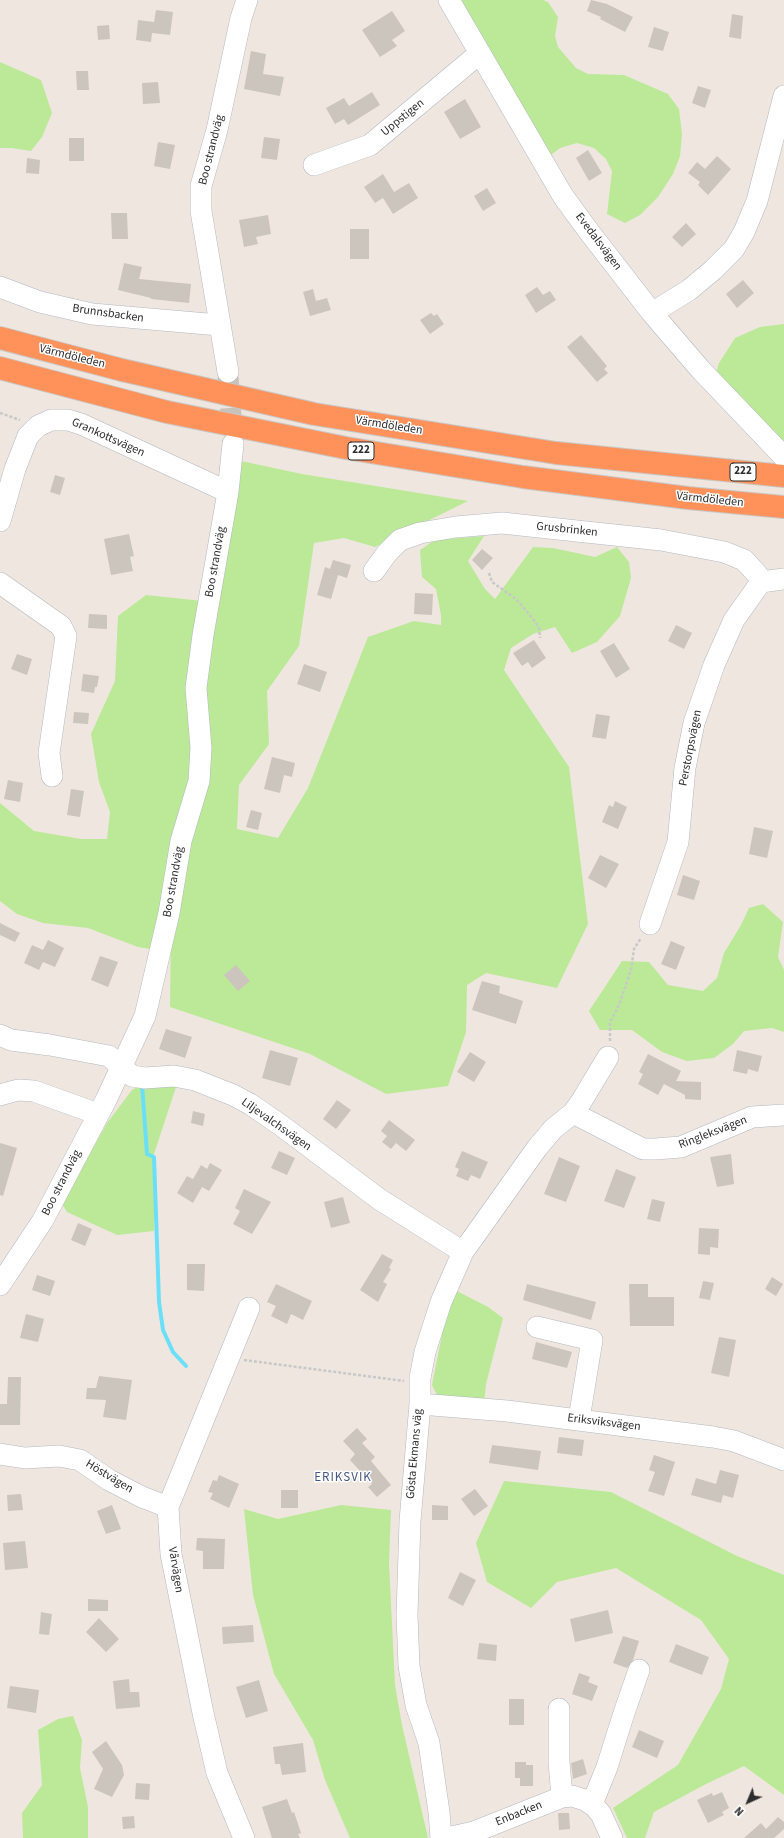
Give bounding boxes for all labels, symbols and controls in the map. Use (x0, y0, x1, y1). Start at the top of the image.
street label: Uppstigen (379, 96, 427, 140)
street label: Boo strandväg (196, 113, 228, 187)
street label: Evedalsvägen (572, 210, 624, 274)
street label: Brunnsbacken (71, 302, 145, 326)
street label: Värmdöleden (38, 342, 106, 372)
street label: Värmdöleden (355, 414, 423, 438)
street label: Grankottsvägen (69, 415, 147, 461)
road number: 222 (348, 442, 374, 460)
road number: 222 (730, 463, 756, 481)
street label: Värmdöleden (676, 489, 744, 511)
street label: Grusbrinken (536, 520, 598, 540)
street label: Boo strandväg (203, 525, 229, 599)
street label: Perstorpsvägen (677, 709, 705, 787)
street label: Boo strandväg (161, 845, 187, 919)
street label: Liljevalchsvägen (238, 1096, 314, 1154)
street label: Ringleksvägen (677, 1113, 749, 1153)
street label: Boo strandväg (39, 1148, 85, 1218)
street label: Gösta Ekmans väg (404, 1408, 426, 1500)
street label: Eriksviksvägen (567, 1411, 641, 1435)
street label: Höstvägen (83, 1457, 135, 1497)
district label: ERIKSVIK (314, 1470, 372, 1486)
street label: Vårvägen (164, 1546, 186, 1594)
north arrow (728, 1782, 768, 1822)
street label: Enbacken (494, 1798, 544, 1830)
text: N (731, 1803, 747, 1819)

